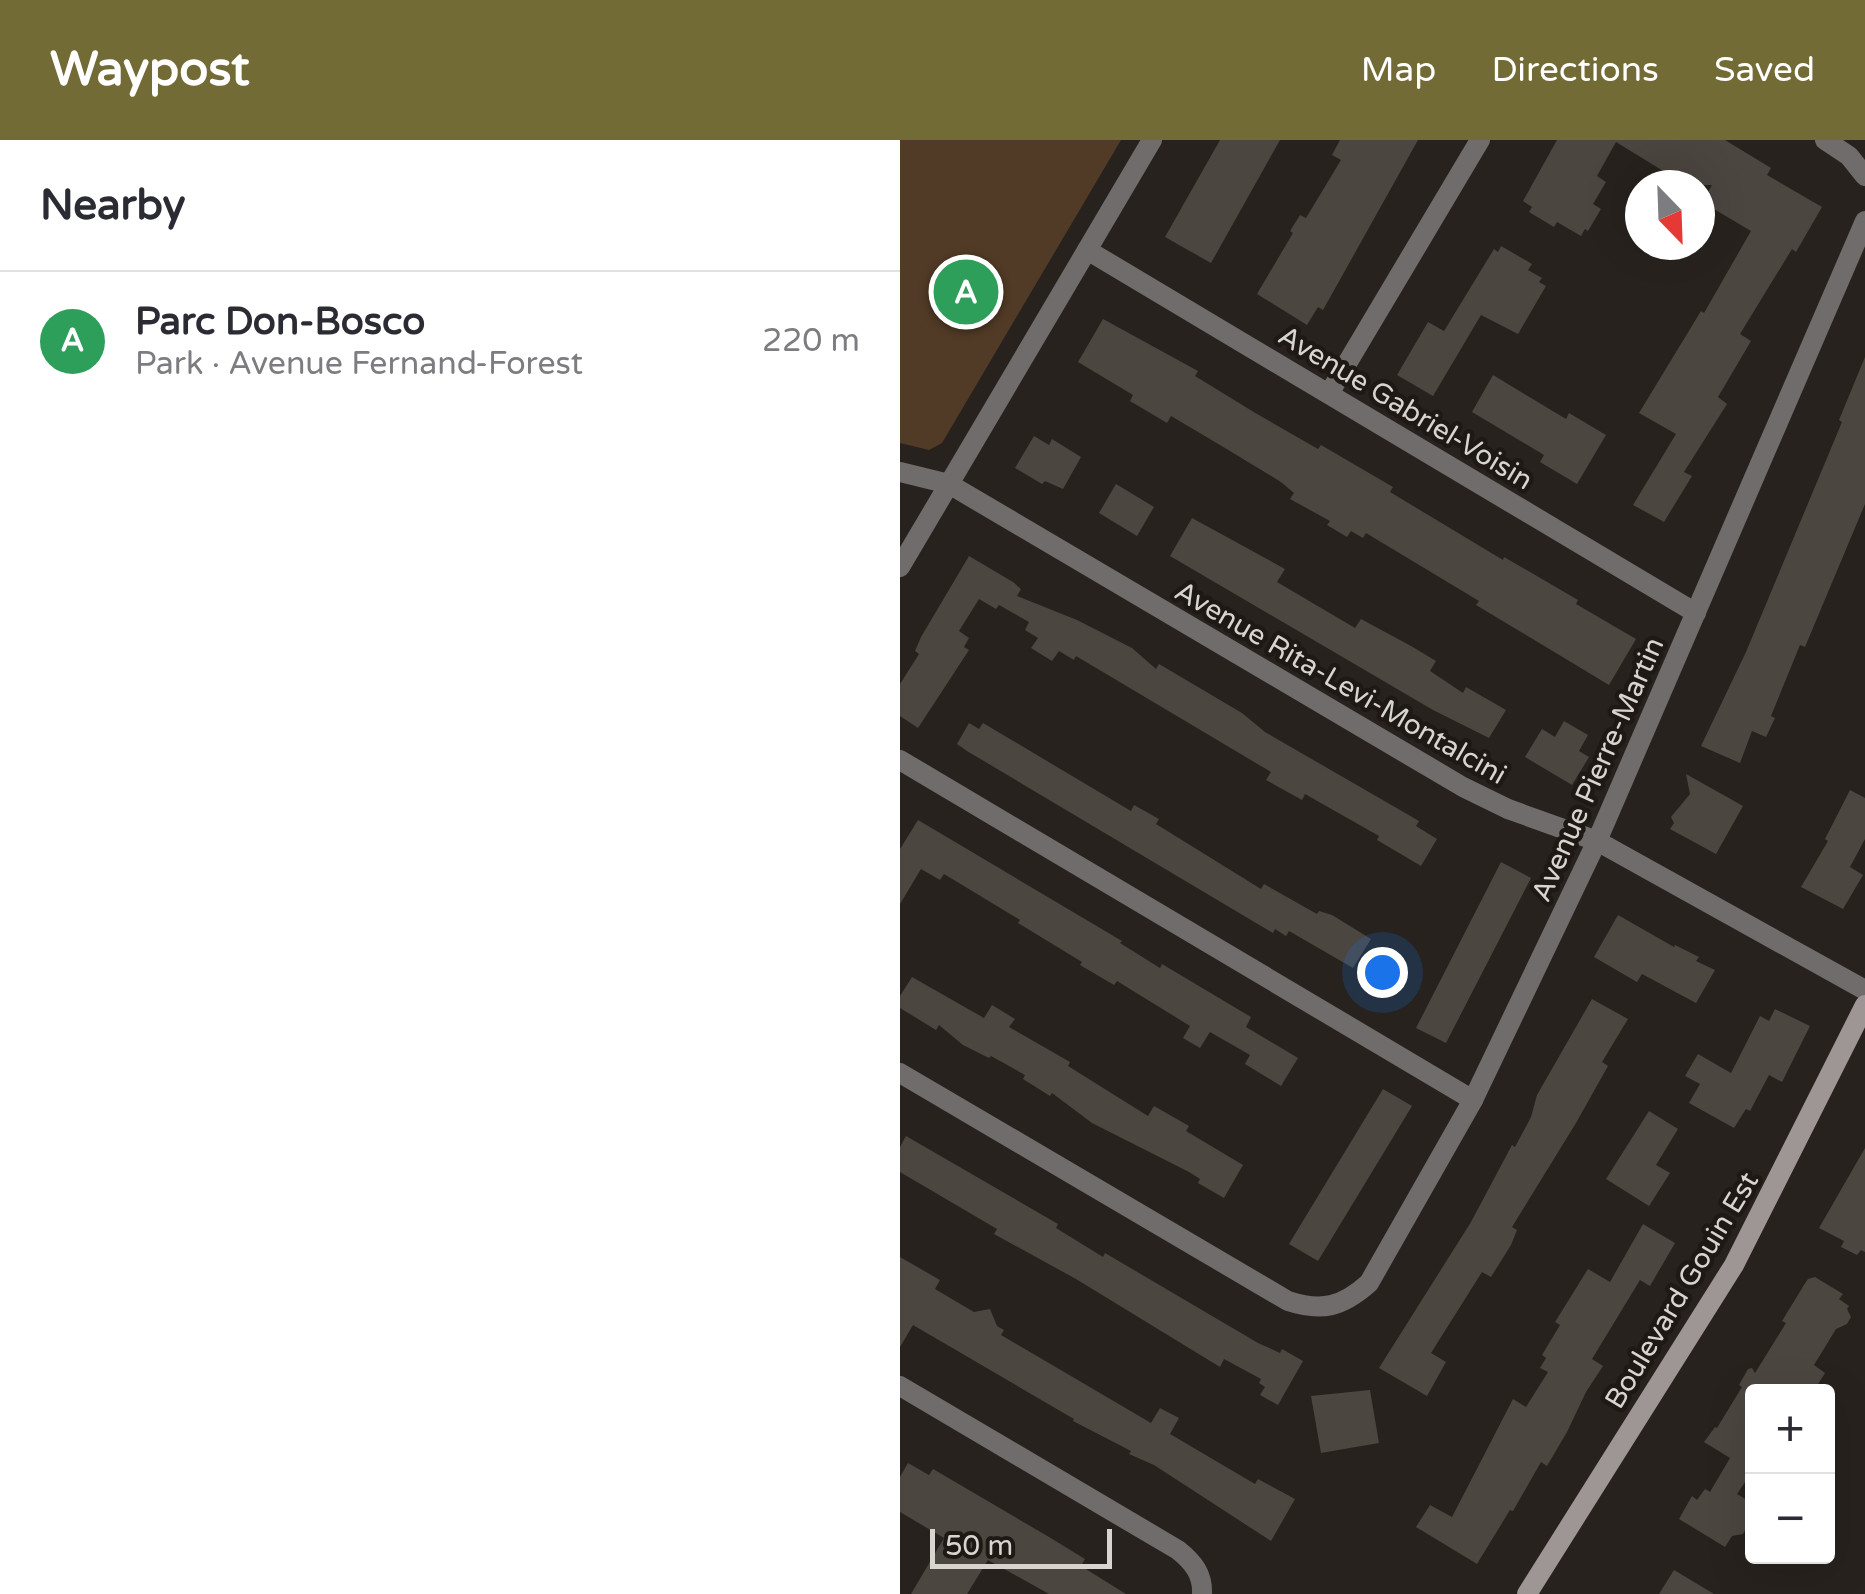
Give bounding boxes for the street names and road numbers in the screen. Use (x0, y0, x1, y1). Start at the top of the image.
street label: Avenue Gabriel-Voisin (1272, 318, 1539, 497)
street label: Avenue Rita-Levi-Montalcini (1169, 574, 1512, 792)
street label: Avenue Pierre-Martin (1524, 632, 1671, 907)
street label: Boulevard Gouin Est (1598, 1166, 1766, 1415)

